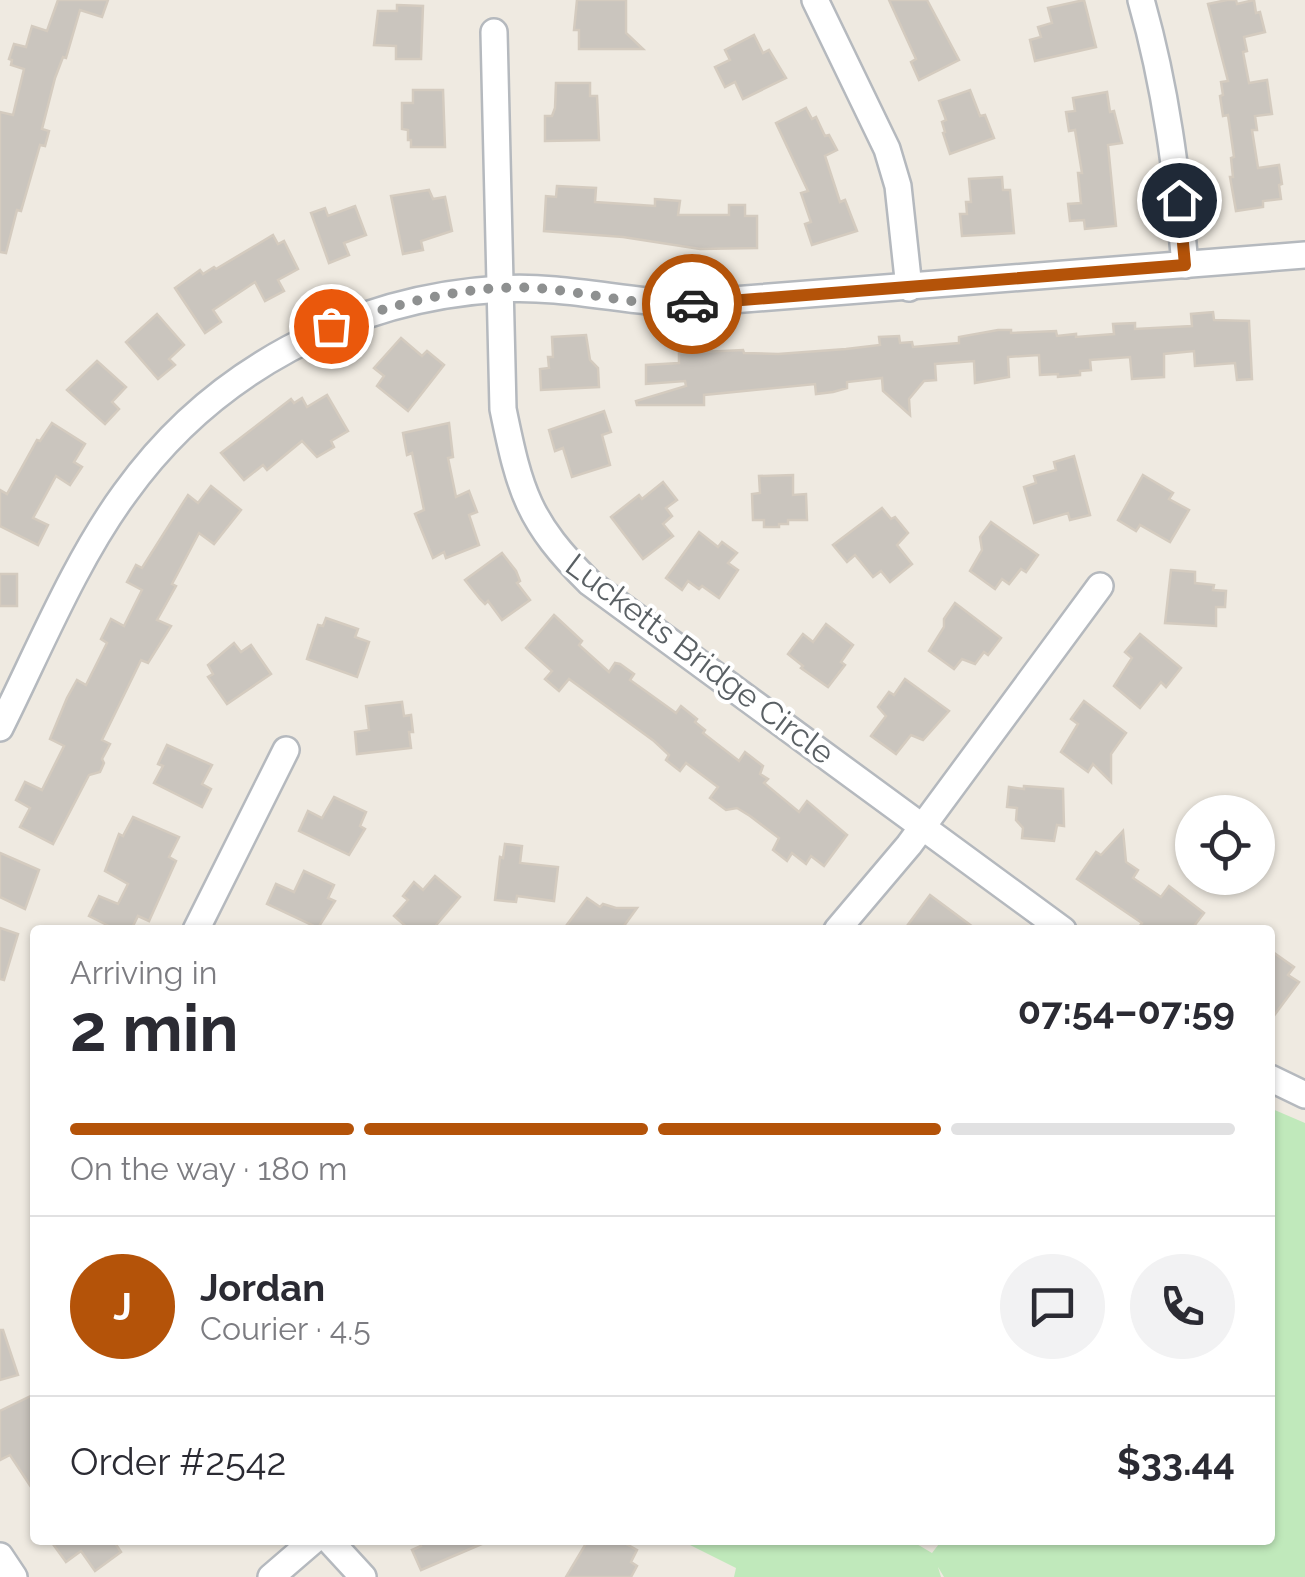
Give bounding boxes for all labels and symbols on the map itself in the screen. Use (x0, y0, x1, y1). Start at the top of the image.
pin (1137, 158, 1222, 243)
courier (642, 254, 742, 354)
pin (289, 284, 374, 369)
street label: Lucketts Bridge Circle (559, 546, 842, 771)

